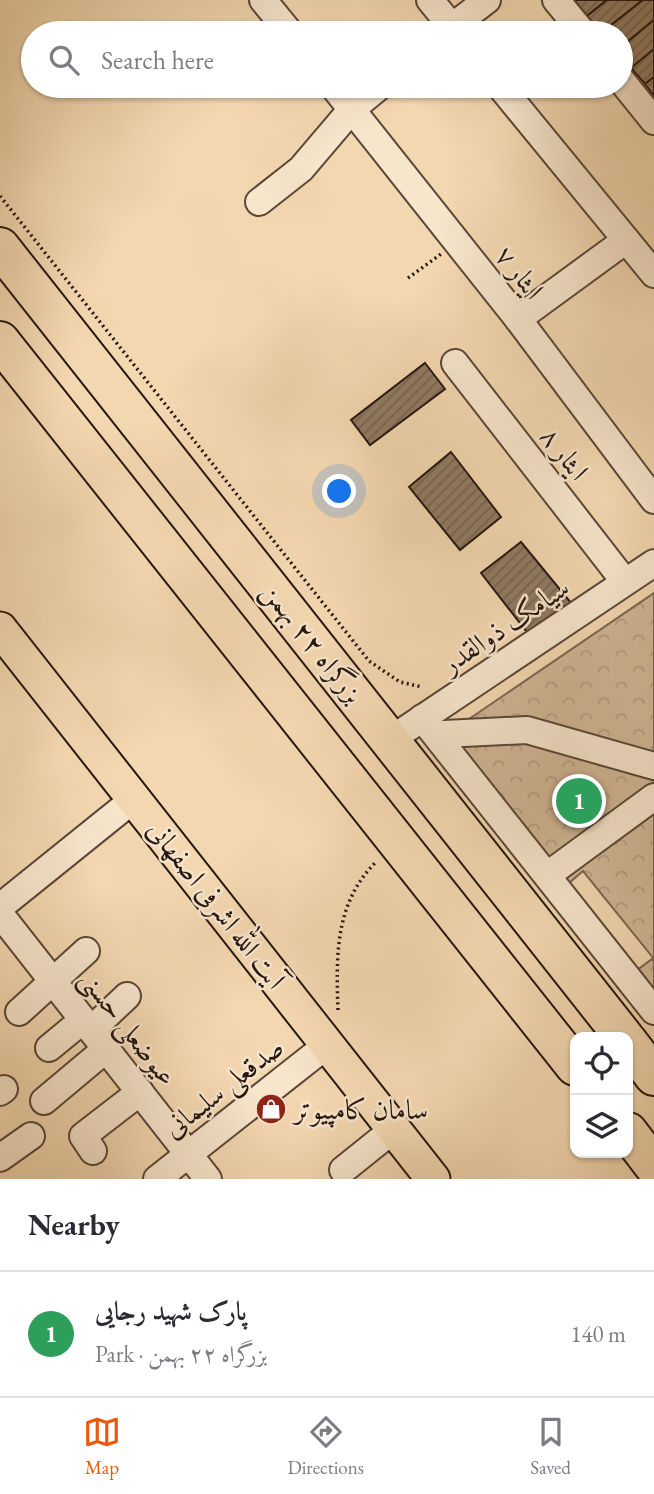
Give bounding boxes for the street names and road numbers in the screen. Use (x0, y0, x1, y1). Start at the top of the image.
street label: ایثار ۷ (488, 238, 552, 306)
street label: ایثار ۸ (533, 419, 597, 487)
street label: سیامک ذوالقدر (431, 569, 576, 683)
street label: بزرگراه ۲۲ بهمن (253, 574, 372, 711)
street label: آیت الله اشرفی اصفهانی (139, 810, 298, 999)
street label: عیوضعلی حسنی (70, 961, 186, 1094)
street label: صدقعلی سلیمانی (155, 1029, 293, 1148)

